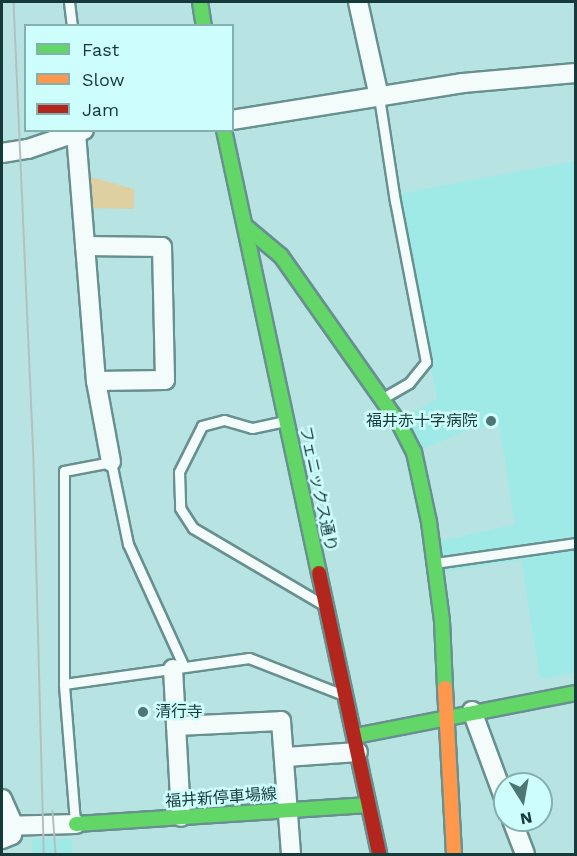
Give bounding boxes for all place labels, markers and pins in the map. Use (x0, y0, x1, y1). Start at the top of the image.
place label: 福井赤十字病院 (366, 411, 478, 431)
marker: 福井赤十字病院 (482, 412, 500, 430)
place label: 清行寺 (155, 702, 203, 722)
marker: 清行寺 (136, 705, 150, 719)

